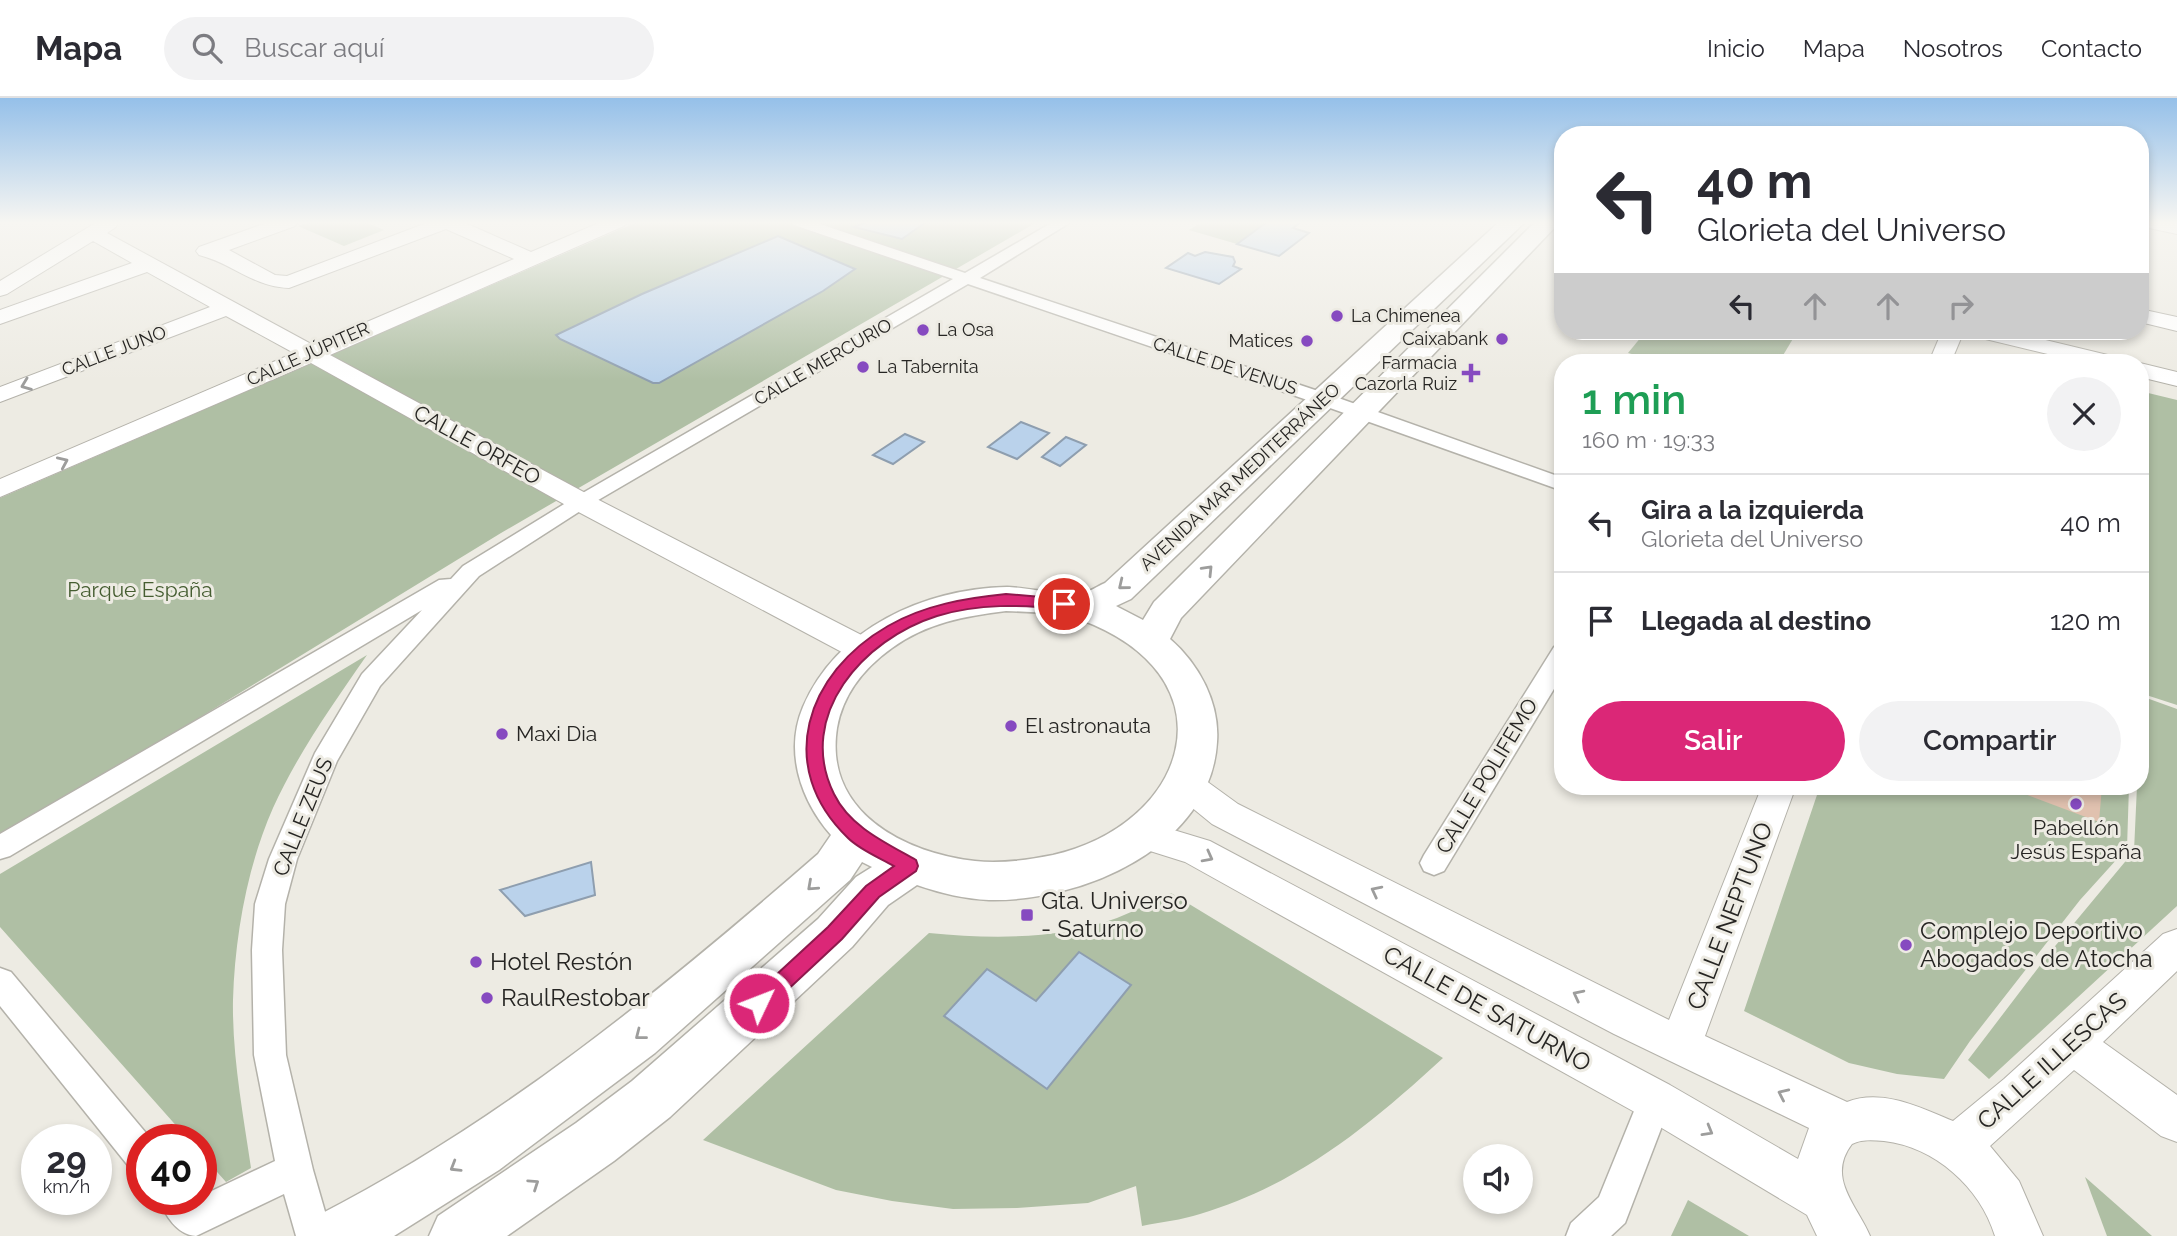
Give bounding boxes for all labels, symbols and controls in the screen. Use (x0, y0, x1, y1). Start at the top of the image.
search box (164, 17, 654, 80)
text: Mapa (35, 29, 122, 68)
icon: search (188, 29, 226, 67)
text: Buscar aquí (244, 33, 384, 63)
text: Inicio (1707, 34, 1765, 63)
text: Mapa (1803, 34, 1865, 63)
text: Nosotros (1903, 34, 2003, 63)
text: Contacto (2041, 34, 2142, 63)
text: 40 m (1697, 152, 1812, 209)
icon: left (1582, 154, 1673, 245)
text: Glorieta del Universo (1697, 211, 2006, 248)
icon: left (1723, 287, 1761, 325)
icon: ahead (1796, 287, 1834, 325)
icon: ahead (1869, 287, 1907, 325)
icon: right (1942, 287, 1980, 325)
place label: La Chimenea (1351, 305, 1461, 326)
marker: La Chimenea (1329, 308, 1345, 324)
street label: CALLE MERCURIO (750, 314, 895, 409)
street label: CALLE JÚPITER (243, 316, 373, 390)
place label: La Osa (937, 319, 994, 340)
street label: CALLE JUNO (59, 321, 169, 380)
marker: La Osa (915, 322, 931, 338)
place label: Caixabank (1402, 328, 1488, 349)
place label: Matices (1229, 330, 1293, 351)
marker: Caixabank (1494, 331, 1510, 347)
street label: CALLE DE VENUS (1150, 332, 1300, 399)
marker: Matices (1299, 333, 1315, 349)
place label: Farmacia Cazorla Ruiz (1355, 352, 1457, 394)
place label: La Tabernita (877, 356, 979, 377)
marker: La Tabernita (855, 359, 871, 375)
marker: Farmacia Cazorla Ruiz (1463, 365, 1479, 381)
text: 1 min (1582, 375, 1686, 424)
one-way arrow (21, 376, 33, 390)
button: close (2047, 377, 2121, 451)
street label: AVENIDA MAR MEDITERRÁNEO (1135, 378, 1344, 575)
street label: CALLE ORFEO (409, 399, 545, 490)
text: 160 m · 19:33 (1582, 426, 1715, 453)
one-way arrow (55, 456, 68, 470)
text: Gira a la izquierda (1641, 495, 1864, 525)
icon: left (1582, 504, 1620, 542)
text: 40 m (2060, 508, 2121, 538)
text: Glorieta del Universo (1641, 525, 1863, 552)
one-way arrow (1200, 565, 1213, 578)
pin (1034, 574, 1094, 634)
park label: Parque España (67, 577, 213, 602)
one-way arrow (1118, 577, 1130, 590)
icon: arrive (1045, 585, 1083, 623)
icon: arrive (1582, 602, 1620, 640)
text: Llegada al destino (1641, 606, 1871, 636)
text: 120 m (2050, 606, 2121, 636)
street label: CALLE POLIFEMO (1430, 694, 1543, 858)
button: Salir (1582, 701, 1845, 781)
button: Compartir (1859, 701, 2121, 781)
place label: El astronauta (1025, 713, 1151, 738)
marker: El astronauta (1003, 718, 1019, 734)
place label: Maxi Dia (516, 721, 597, 746)
marker: Maxi Dia (494, 726, 510, 742)
street label: CALLE ZEUS (267, 754, 338, 880)
marker: Pabellón Jesús España (2068, 796, 2084, 812)
place label: Pabellón Jesús España (2010, 815, 2142, 864)
street label: CALLE NEPTUNO (1680, 818, 1779, 1014)
one-way arrow (1201, 849, 1213, 862)
one-way arrow (807, 878, 820, 891)
place label: Gta. Universo - Saturno (1041, 886, 1188, 943)
one-way arrow (1371, 886, 1383, 899)
marker: Gta. Universo - Saturno (1019, 907, 1035, 923)
place label: Complejo Deportivo Abogados de Atocha (1920, 916, 2153, 973)
marker: Complejo Deportivo Abogados de Atocha (1898, 937, 1914, 953)
street label: CALLE DE SATURNO (1378, 939, 1596, 1078)
place label: Hotel Restón (490, 947, 633, 976)
marker: Hotel Restón (468, 954, 484, 970)
position arrow (722, 966, 796, 1040)
place label: RaulRestobar (501, 983, 650, 1012)
street label: CALLE ILLESCAS (1971, 986, 2132, 1135)
one-way arrow (1573, 989, 1585, 1003)
marker: RaulRestobar (479, 990, 495, 1006)
one-way arrow (636, 1027, 648, 1040)
one-way arrow (1778, 1088, 1790, 1102)
one-way arrow (1701, 1123, 1713, 1136)
speed limit sign: 40 (126, 1124, 217, 1215)
text: 29 (46, 1140, 87, 1181)
map controls (1463, 1144, 1533, 1214)
button: sound (1463, 1144, 1533, 1214)
one-way arrow (450, 1159, 463, 1172)
text: km/h (43, 1176, 90, 1197)
one-way arrow (527, 1179, 540, 1192)

